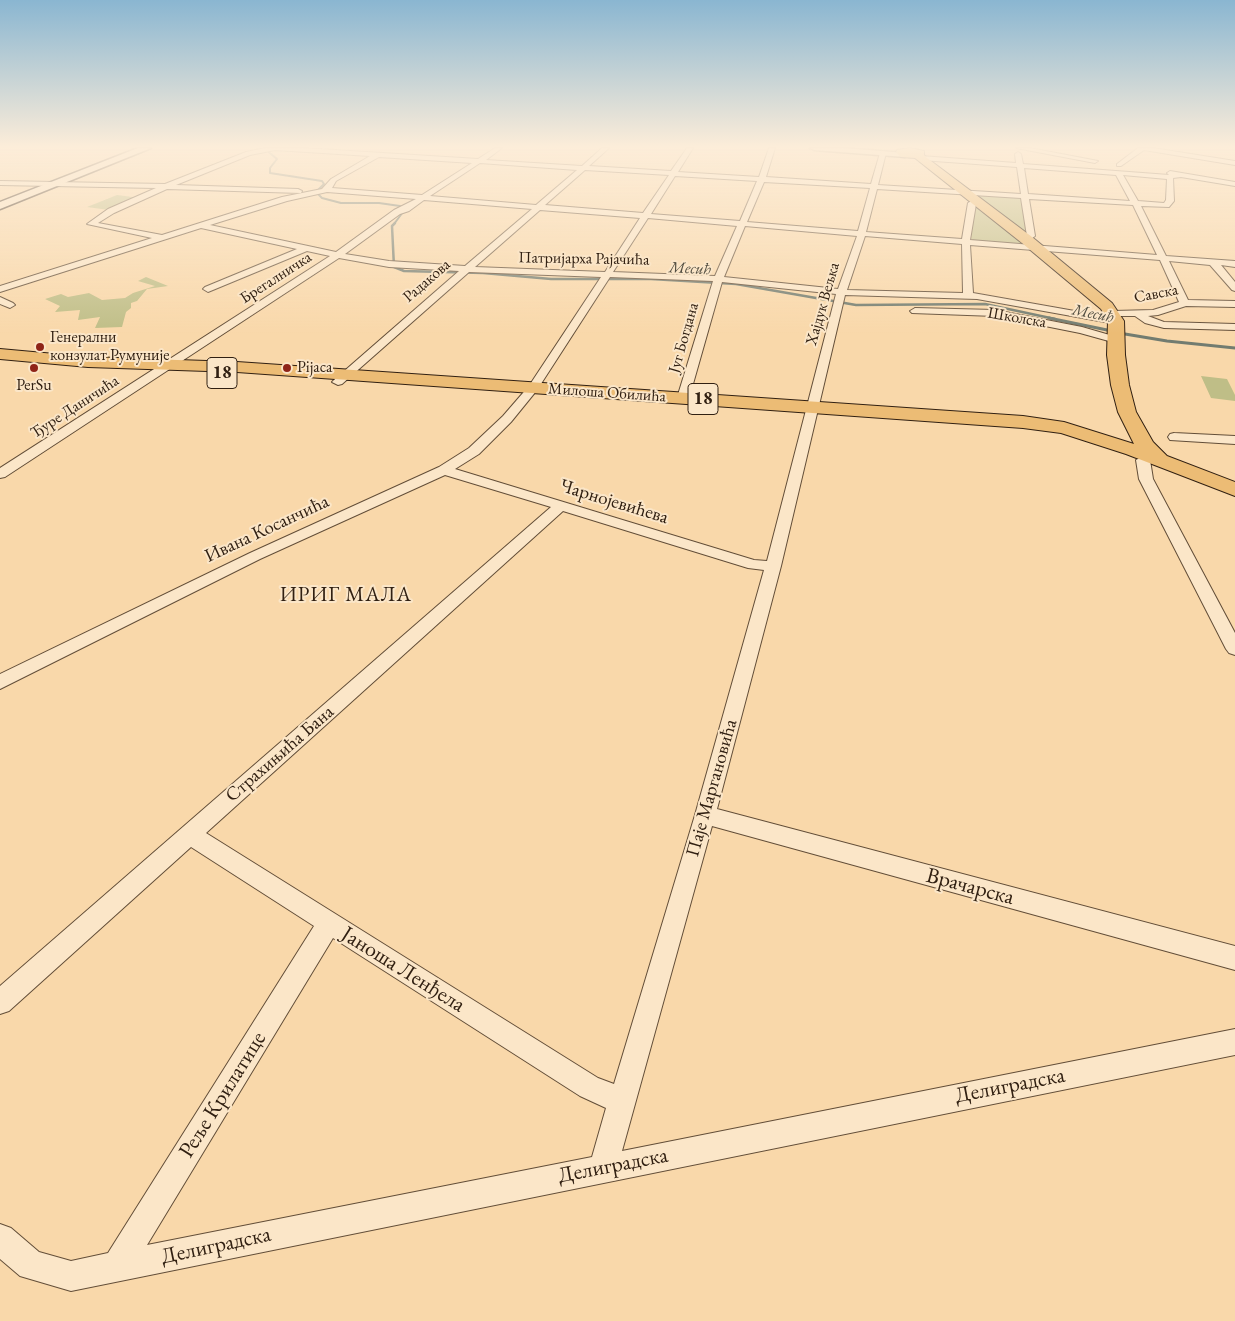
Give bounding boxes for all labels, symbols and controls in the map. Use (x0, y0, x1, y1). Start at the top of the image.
street label: Брегалничка (237, 248, 315, 308)
street label: Патријарха Рајачића (518, 248, 650, 270)
street label: Радакова (399, 255, 455, 307)
water label: Месић (669, 258, 711, 280)
street label: Хајдук Вељка (802, 260, 844, 348)
street label: Савска (1132, 280, 1180, 308)
street label: Југ Богдана (665, 301, 703, 375)
water label: Месић (1071, 301, 1115, 327)
street label: Школска (986, 303, 1048, 333)
place label: Генерални конзулат Румуније (50, 328, 169, 366)
marker: Генерални конзулат Румуније (34, 341, 46, 353)
road number: 18 (207, 358, 237, 388)
place label: Pijaca (297, 358, 332, 378)
marker: PerSu (28, 362, 40, 374)
marker: Pijaca (281, 362, 293, 374)
street label: Ђуре Даничића (27, 371, 123, 443)
place label: PerSu (16, 376, 52, 396)
street label: Милоша Обилића (547, 379, 667, 407)
road number: 18 (688, 384, 718, 414)
street label: Чарнојевићева (557, 475, 671, 529)
street label: Ивана Косанчића (201, 490, 333, 568)
district label: ИРИГ МАЛА (279, 582, 413, 608)
street label: Страхињића Бана (221, 701, 339, 807)
street label: Паје Маргановића (681, 717, 743, 859)
street label: Врачарска (923, 863, 1017, 911)
street label: Јаноша Ленђела (336, 921, 470, 1019)
street label: Реље Крилатице (174, 1027, 272, 1163)
street label: Делиградска (953, 1062, 1067, 1110)
street label: Делиградска (556, 1142, 670, 1190)
street label: Делиградска (159, 1222, 273, 1270)

